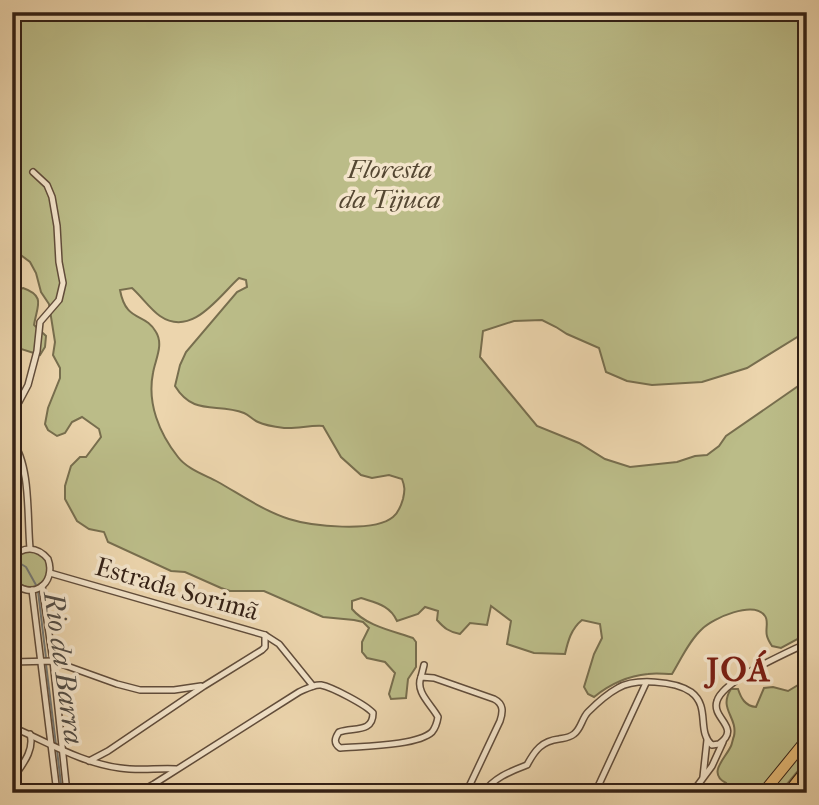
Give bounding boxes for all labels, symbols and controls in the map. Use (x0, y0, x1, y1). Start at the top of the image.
park label: Floresta da Tijuca (339, 154, 441, 215)
street label: Estrada Sorimã (92, 551, 263, 627)
water label: Rio da Barra (37, 588, 91, 746)
district label: JOÁ (703, 649, 772, 690)

